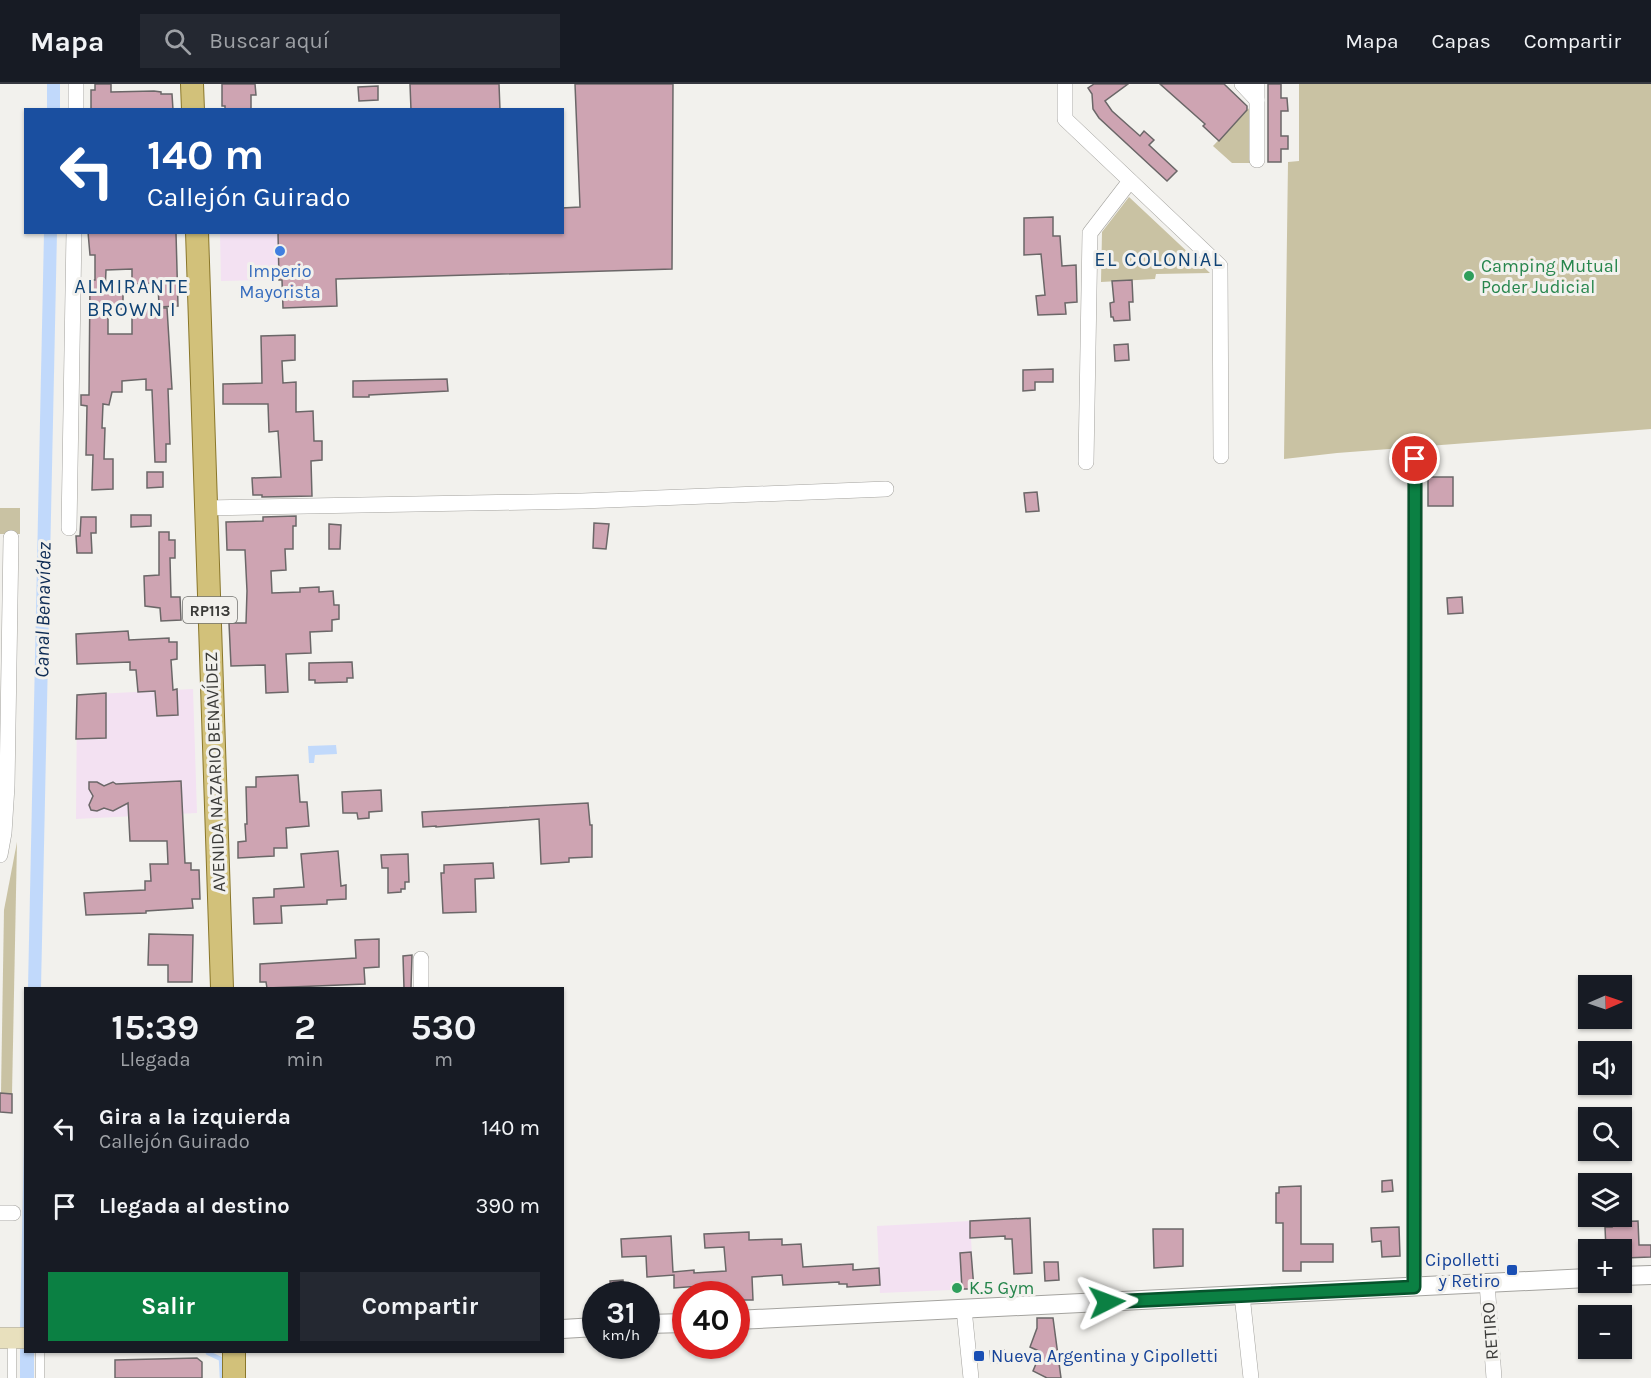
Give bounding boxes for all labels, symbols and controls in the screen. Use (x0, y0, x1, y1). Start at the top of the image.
search box (140, 14, 560, 68)
text: Mapa (30, 25, 104, 58)
icon: search (161, 25, 194, 58)
text: Buscar aquí (209, 28, 329, 54)
text: Mapa (1345, 29, 1399, 53)
text: Capas (1432, 29, 1491, 53)
text: Compartir (1524, 29, 1621, 53)
text: 140 m (147, 130, 264, 180)
icon: left (48, 132, 126, 210)
text: Callejón Guirado (147, 181, 351, 213)
marker: Imperio Mayorista (273, 244, 287, 258)
district label: EL COLONIAL (1094, 248, 1224, 271)
place label: Camping Mutual Poder Judicial (1481, 255, 1619, 298)
place label: Imperio Mayorista (239, 260, 321, 303)
marker: Camping Mutual Poder Judicial (1462, 269, 1476, 283)
district label: ALMIRANTE BROWN I (74, 275, 190, 321)
pin (1389, 433, 1440, 484)
icon: arrive (1398, 442, 1431, 475)
water label: Canal Benavídez (30, 541, 56, 678)
road number: RP113 (183, 597, 237, 623)
street label: AVENIDA NAZARIO BENAVÍDEZ (199, 651, 230, 893)
north arrow (1578, 975, 1632, 1029)
map controls (1578, 975, 1632, 1359)
text: 15:39 (111, 1006, 199, 1048)
text: 2 (294, 1006, 316, 1048)
text: 530 (411, 1006, 477, 1048)
button: sound (1578, 1041, 1632, 1095)
text: Llegada (120, 1048, 190, 1071)
text: min (286, 1048, 323, 1071)
text: m (434, 1048, 453, 1071)
text: Gira a la izquierda (99, 1104, 291, 1130)
button: search (1578, 1107, 1632, 1161)
icon: left (48, 1112, 81, 1145)
text: 140 m (482, 1115, 540, 1141)
text: Callejón Guirado (99, 1130, 250, 1153)
button: layers (1578, 1173, 1632, 1227)
icon: arrive (48, 1190, 81, 1223)
text: Llegada al destino (99, 1193, 290, 1219)
text: 390 m (475, 1193, 540, 1219)
button: + (1578, 1239, 1632, 1293)
place label: Cipolletti y Retiro (1425, 1249, 1500, 1292)
marker: Cipolletti y Retiro (1505, 1263, 1519, 1277)
position arrow (1075, 1270, 1139, 1334)
button: Salir (48, 1272, 288, 1341)
button: Compartir (300, 1272, 540, 1341)
place label: K.5 Gym (969, 1277, 1034, 1299)
speed limit sign: 40 (672, 1281, 750, 1359)
marker: K.5 Gym (950, 1281, 964, 1295)
text: 31 (606, 1295, 636, 1331)
street label: RETIRO (1477, 1301, 1503, 1361)
button: − (1578, 1305, 1632, 1359)
text: km/h (602, 1326, 640, 1344)
place label: Nueva Argentina y Cipolletti (991, 1345, 1218, 1367)
marker: Nueva Argentina y Cipolletti (972, 1349, 986, 1363)

